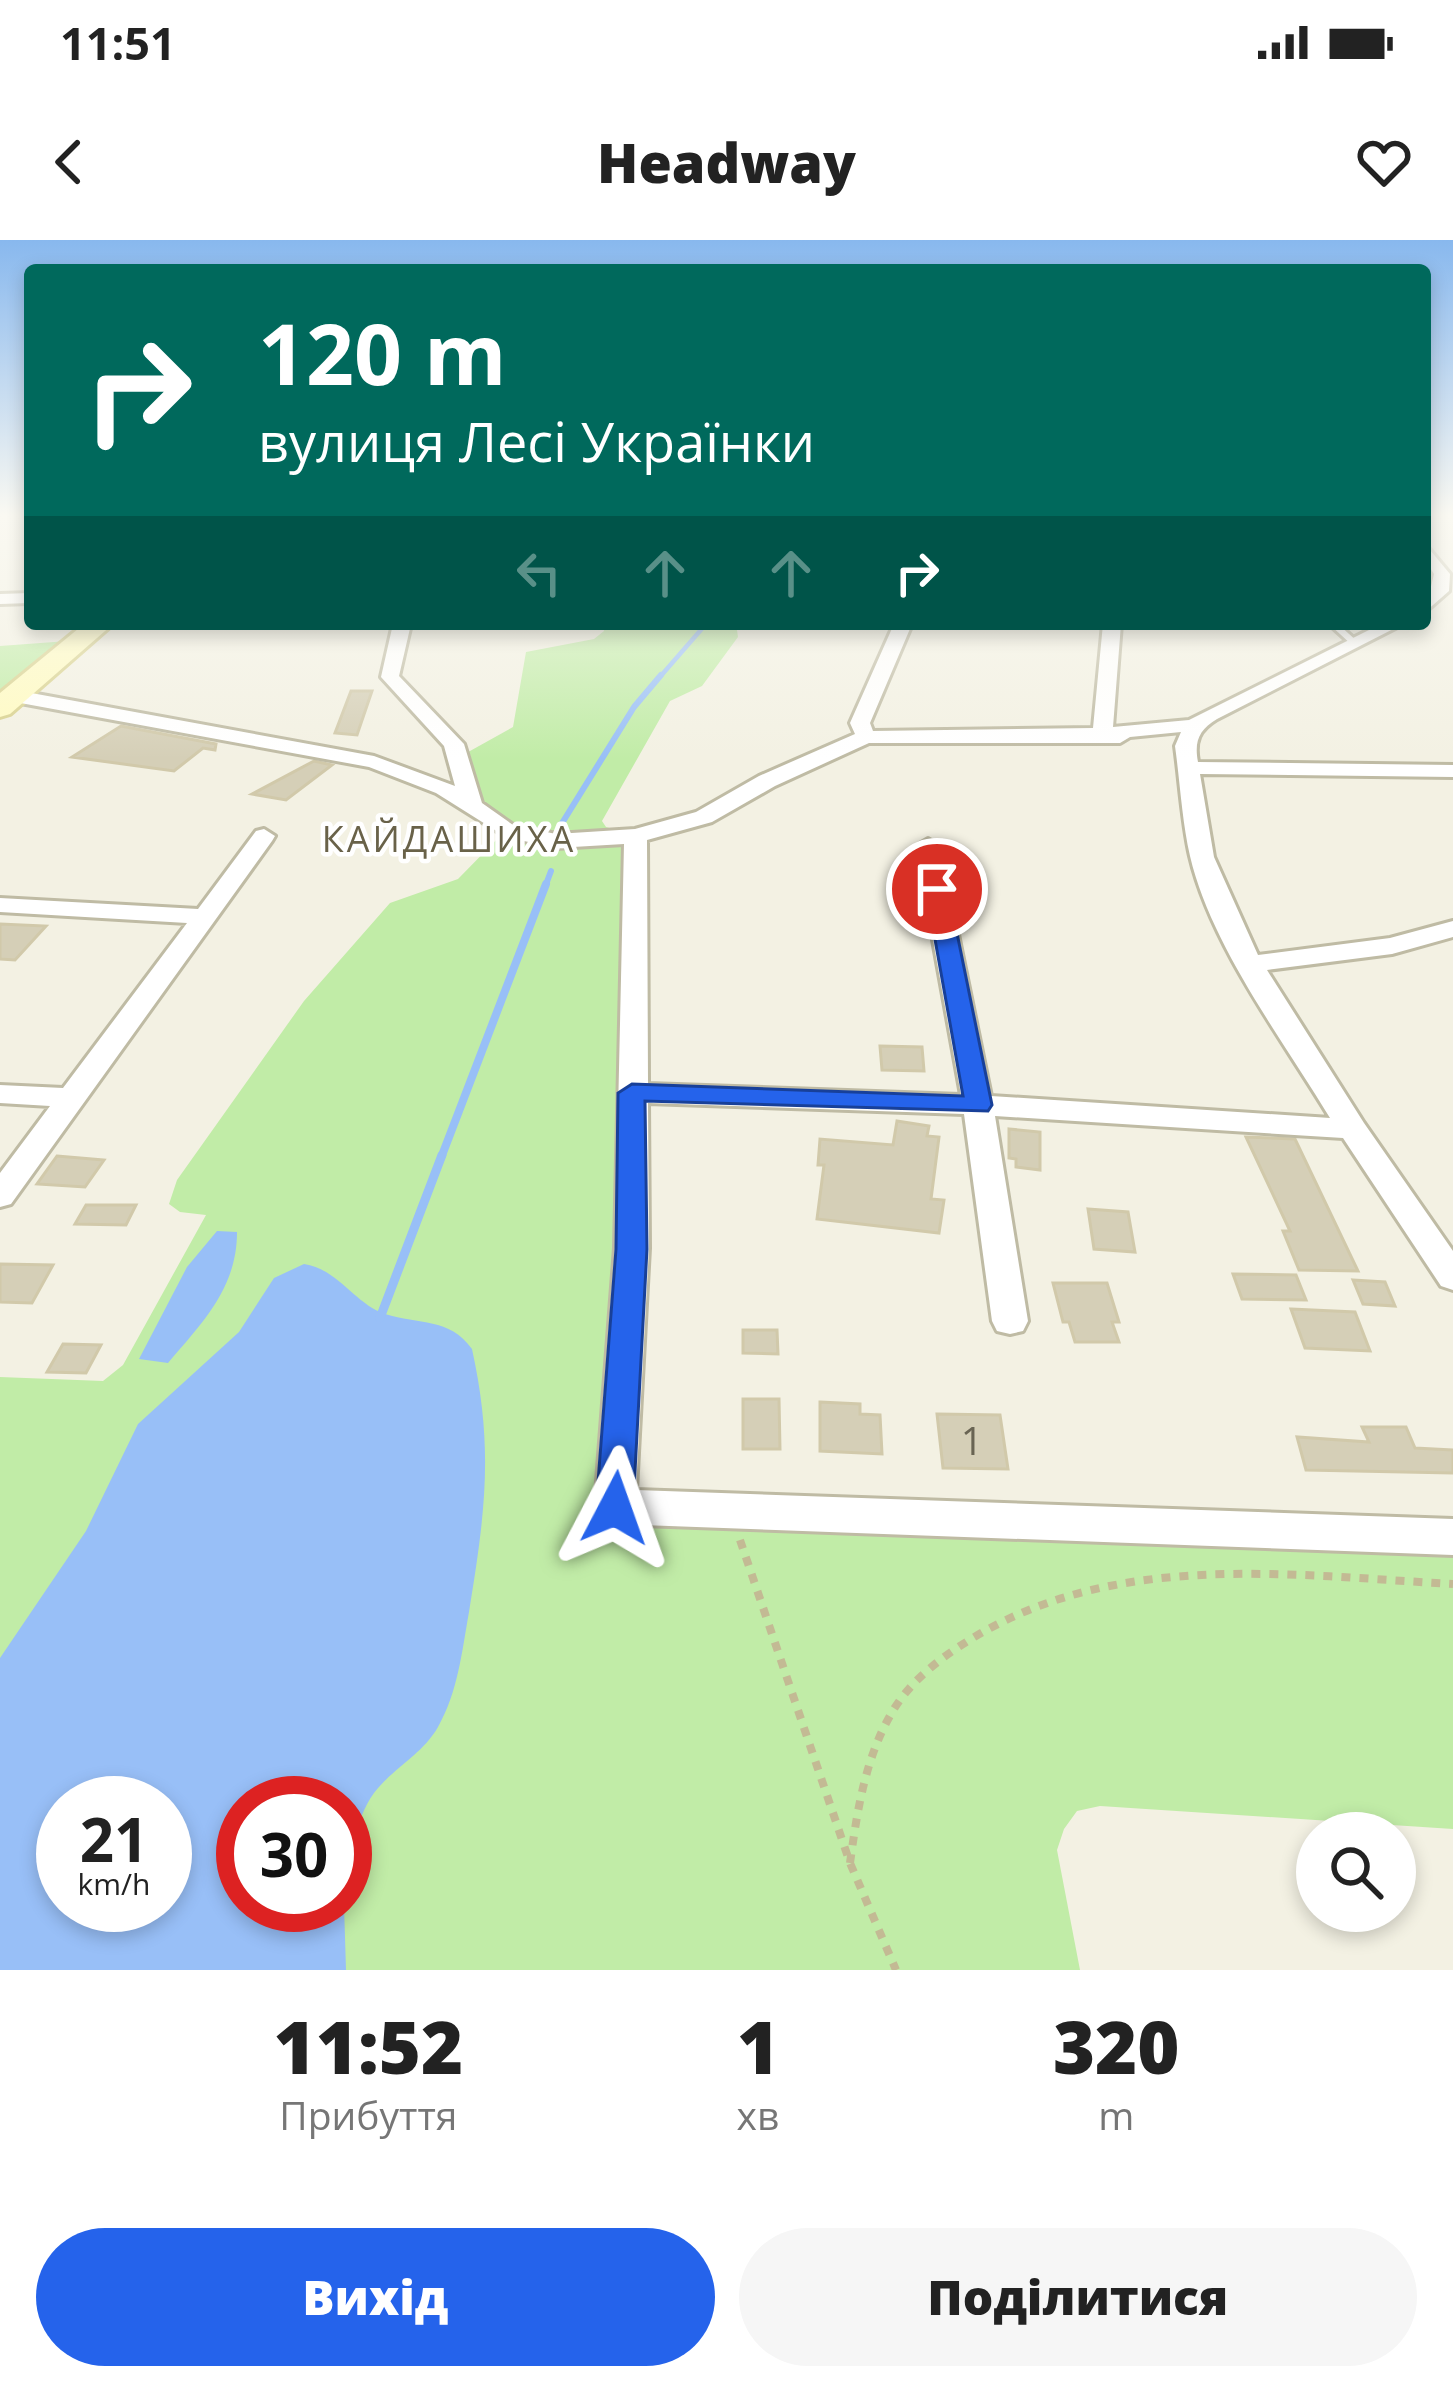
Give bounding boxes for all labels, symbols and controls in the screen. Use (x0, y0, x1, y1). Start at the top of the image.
text: 11:51 (60, 12, 176, 73)
text: Headway (597, 125, 856, 199)
icon: back (36, 129, 102, 195)
icon: heart (1351, 129, 1417, 195)
text: 120 m (258, 295, 506, 410)
icon: right (60, 312, 216, 468)
text: вулиця Лесі Українки (258, 404, 815, 478)
icon: left (506, 540, 572, 606)
icon: ahead (632, 540, 698, 606)
icon: ahead (758, 540, 824, 606)
icon: right (884, 540, 950, 606)
district label: КАЙДАШИХА (322, 814, 576, 863)
pin (886, 838, 988, 940)
icon: arrive (904, 856, 970, 922)
house number: 1 (961, 1413, 983, 1466)
position arrow (552, 1445, 678, 1571)
speed limit sign: 30 (216, 1776, 372, 1932)
text: 21 (80, 1798, 148, 1880)
map controls (1296, 1812, 1416, 1932)
button: search (1296, 1812, 1416, 1932)
text: km/h (78, 1863, 150, 1904)
text: 11:52 (274, 1997, 463, 2095)
text: 1 (737, 1997, 779, 2095)
text: 320 (1053, 1997, 1179, 2095)
text: Прибуття (279, 2088, 457, 2141)
text: хв (737, 2088, 779, 2141)
text: m (1098, 2088, 1134, 2141)
button: Вихід (36, 2228, 715, 2366)
button: Поділитися (739, 2228, 1417, 2366)

